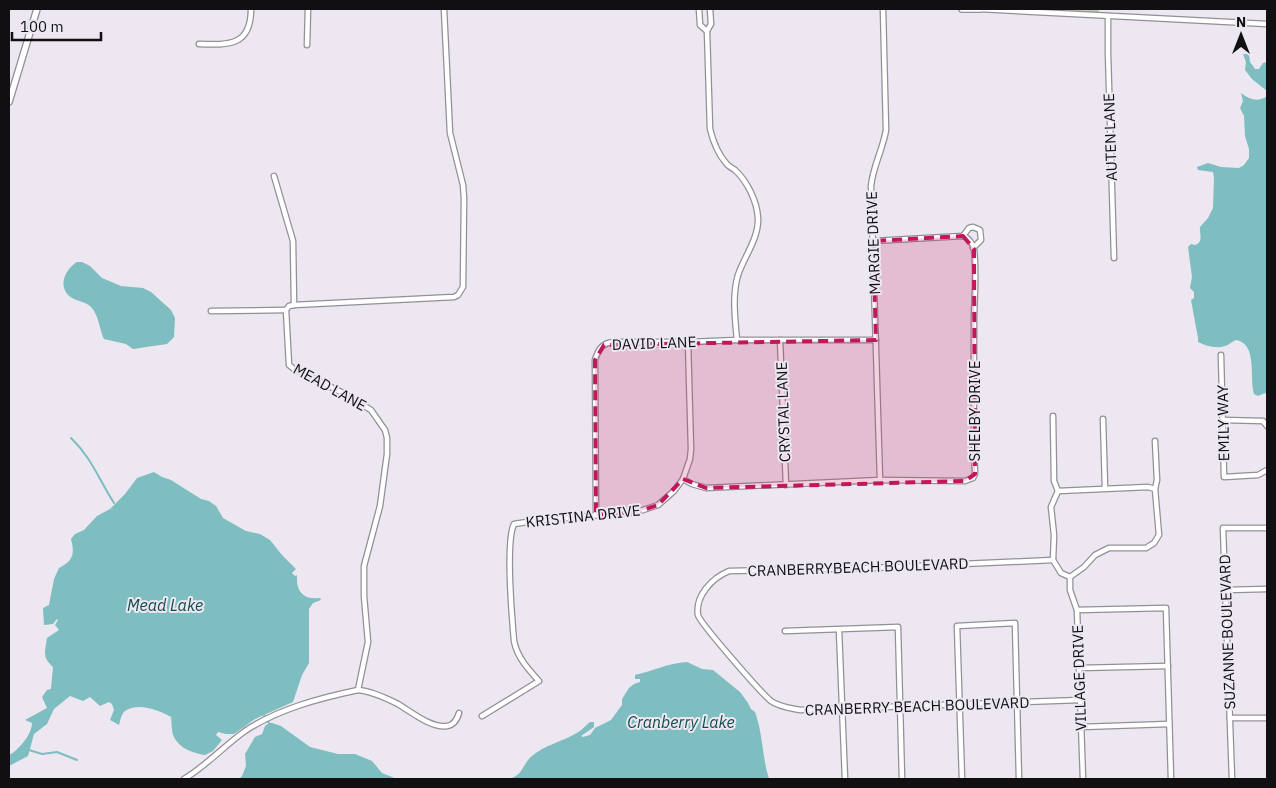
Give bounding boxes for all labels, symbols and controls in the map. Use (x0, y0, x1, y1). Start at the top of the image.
scale bar (12, 10, 101, 42)
north arrow (1216, 10, 1266, 60)
text: N (1236, 13, 1246, 31)
text: 100 m (20, 17, 64, 36)
street label: AUTEN LANE (1099, 93, 1121, 181)
street label: MARGIE DRIVE (862, 191, 884, 295)
street label: DAVID LANE (611, 332, 697, 354)
street label: MEAD LANE (290, 359, 370, 415)
street label: CRYSTAL LANE (772, 361, 794, 463)
street label: SHELBY DRIVE (965, 361, 984, 461)
street label: EMILY WAY (1213, 384, 1233, 462)
street label: KRISTINA DRIVE (525, 501, 641, 531)
street label: CRANBERRYBEACH BOULEVARD (747, 554, 969, 580)
street label: SUZANNE BOULEVARD (1215, 554, 1239, 710)
water label: Mead Lake (127, 595, 203, 615)
street label: VILLAGE DRIVE (1068, 625, 1090, 731)
street label: CRANBERRY BEACH BOULEVARD (804, 693, 1030, 719)
water label: Cranberry Lake (627, 712, 735, 732)

